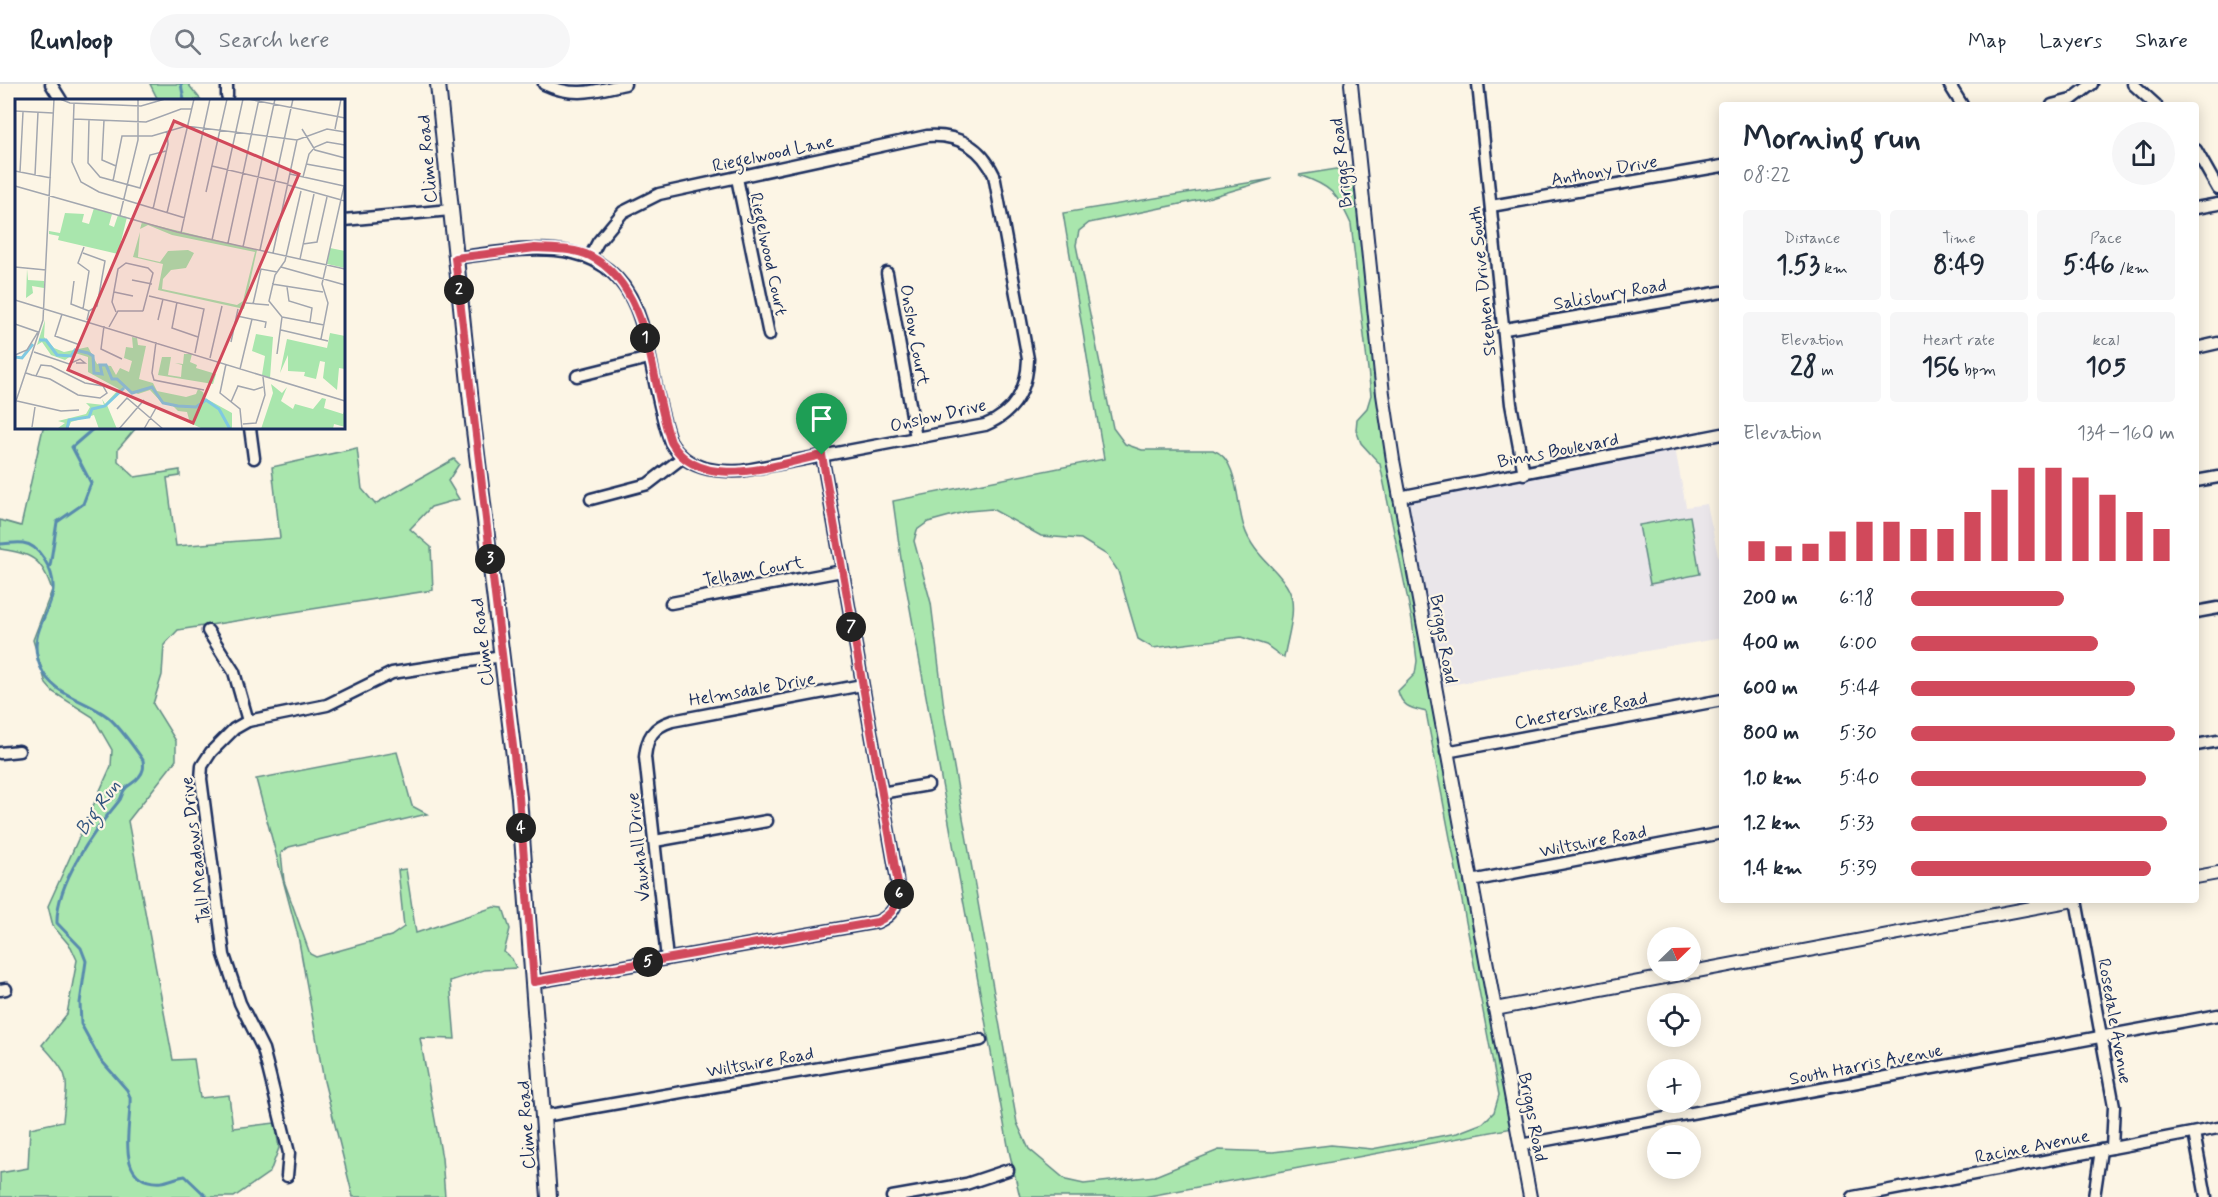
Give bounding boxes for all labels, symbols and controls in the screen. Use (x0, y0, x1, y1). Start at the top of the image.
search box (150, 14, 570, 68)
text: Runloop (30, 23, 114, 60)
icon: search (171, 25, 204, 58)
text: Search here (219, 27, 329, 55)
text: Map (1968, 27, 2006, 55)
text: Layers (2039, 27, 2102, 55)
text: Share (2135, 27, 2188, 55)
inset map (15, 99, 345, 429)
street label: Clime Road (412, 114, 444, 204)
street label: Briggs Road (1325, 117, 1360, 209)
text: Morning run (1743, 117, 1921, 161)
button: share (2112, 122, 2175, 185)
street label: Riegelwood Lane (710, 129, 837, 181)
street label: Anthony Drive (1549, 150, 1659, 192)
text: 08:22 (1743, 162, 1791, 189)
street label: Riegelwood Court (741, 190, 793, 319)
street label: Stephen Drive South (1463, 205, 1503, 357)
text: Distance (1784, 228, 1840, 249)
text: Time (1942, 228, 1976, 249)
text: Pace (2090, 228, 2122, 249)
text: 1.53 (1776, 249, 1820, 283)
text: 8:49 (1933, 249, 1985, 283)
text: 5:46 (2063, 249, 2115, 283)
text: km (1820, 258, 1848, 279)
text: /km (2115, 258, 2149, 279)
street label: Salisbury Road (1552, 273, 1669, 317)
pin: 2 (444, 275, 474, 305)
text: 2 (455, 279, 463, 300)
street label: Onslow Court (893, 283, 935, 388)
pin: 1 (630, 323, 660, 353)
text: 1 (641, 327, 649, 348)
text: Elevation (1781, 330, 1844, 351)
text: Heart rate (1923, 330, 1995, 351)
text: kcal (2093, 330, 2119, 351)
text: 28 (1790, 351, 1817, 385)
text: 156 (1922, 351, 1960, 385)
text: 105 (2086, 351, 2126, 385)
text: m (1817, 360, 1834, 381)
text: bpm (1960, 360, 1996, 381)
pin (796, 393, 847, 455)
street label: Onslow Drive (888, 393, 989, 439)
icon: arrive (805, 402, 838, 435)
text: Elevation (1743, 420, 1822, 447)
text: 134–160 m (2077, 420, 2175, 447)
street label: Binns Boulevard (1496, 427, 1621, 474)
pin: 3 (475, 544, 505, 574)
text: 3 (486, 548, 494, 569)
street label: Telham Court (701, 550, 806, 593)
text: 200 m (1743, 585, 1798, 612)
text: 6:18 (1839, 585, 1874, 612)
street label: Briggs Road (1422, 593, 1463, 686)
street label: Clime Road (466, 596, 500, 688)
pin: 7 (836, 612, 866, 642)
text: 7 (846, 616, 856, 637)
text: 400 m (1743, 630, 1799, 657)
text: 6:00 (1839, 630, 1877, 657)
street label: Helmsdale Drive (687, 667, 817, 713)
text: 600 m (1743, 675, 1798, 702)
text: 5:44 (1839, 675, 1880, 702)
street label: Chestershire Road (1512, 686, 1650, 736)
text: 800 m (1743, 720, 1799, 747)
text: 5:30 (1839, 720, 1877, 747)
text: 1.0 km (1743, 765, 1802, 792)
text: 5:40 (1839, 765, 1879, 792)
water label: Big Run (69, 774, 129, 843)
street label: Tall Meadows Drive (175, 775, 217, 924)
street label: Vauxhall Drive (621, 791, 657, 902)
text: 1.2 km (1743, 810, 1800, 837)
text: 5:33 (1839, 810, 1874, 837)
pin: 4 (506, 813, 536, 843)
text: 4 (516, 817, 526, 838)
street label: Wiltshire Road (1538, 820, 1649, 864)
text: 1.4 km (1743, 855, 1802, 882)
text: 5:39 (1839, 855, 1877, 882)
pin: 6 (884, 879, 914, 909)
text: 6 (895, 883, 903, 904)
north arrow (1647, 927, 1701, 981)
map controls (1647, 927, 1701, 1179)
pin: 5 (633, 947, 663, 977)
text: 5 (643, 951, 653, 972)
street label: Rosedale Avenue (2091, 957, 2137, 1086)
button: locate (1647, 993, 1701, 1047)
street label: South Harris Avenue (1787, 1038, 1945, 1092)
street label: Wiltshire Road (705, 1042, 816, 1084)
button: + (1647, 1059, 1701, 1113)
street label: Briggs Road (1511, 1071, 1552, 1164)
street label: Clime Road (512, 1080, 542, 1170)
street label: Racine Avenue (1973, 1124, 2092, 1170)
button: − (1647, 1125, 1701, 1179)

